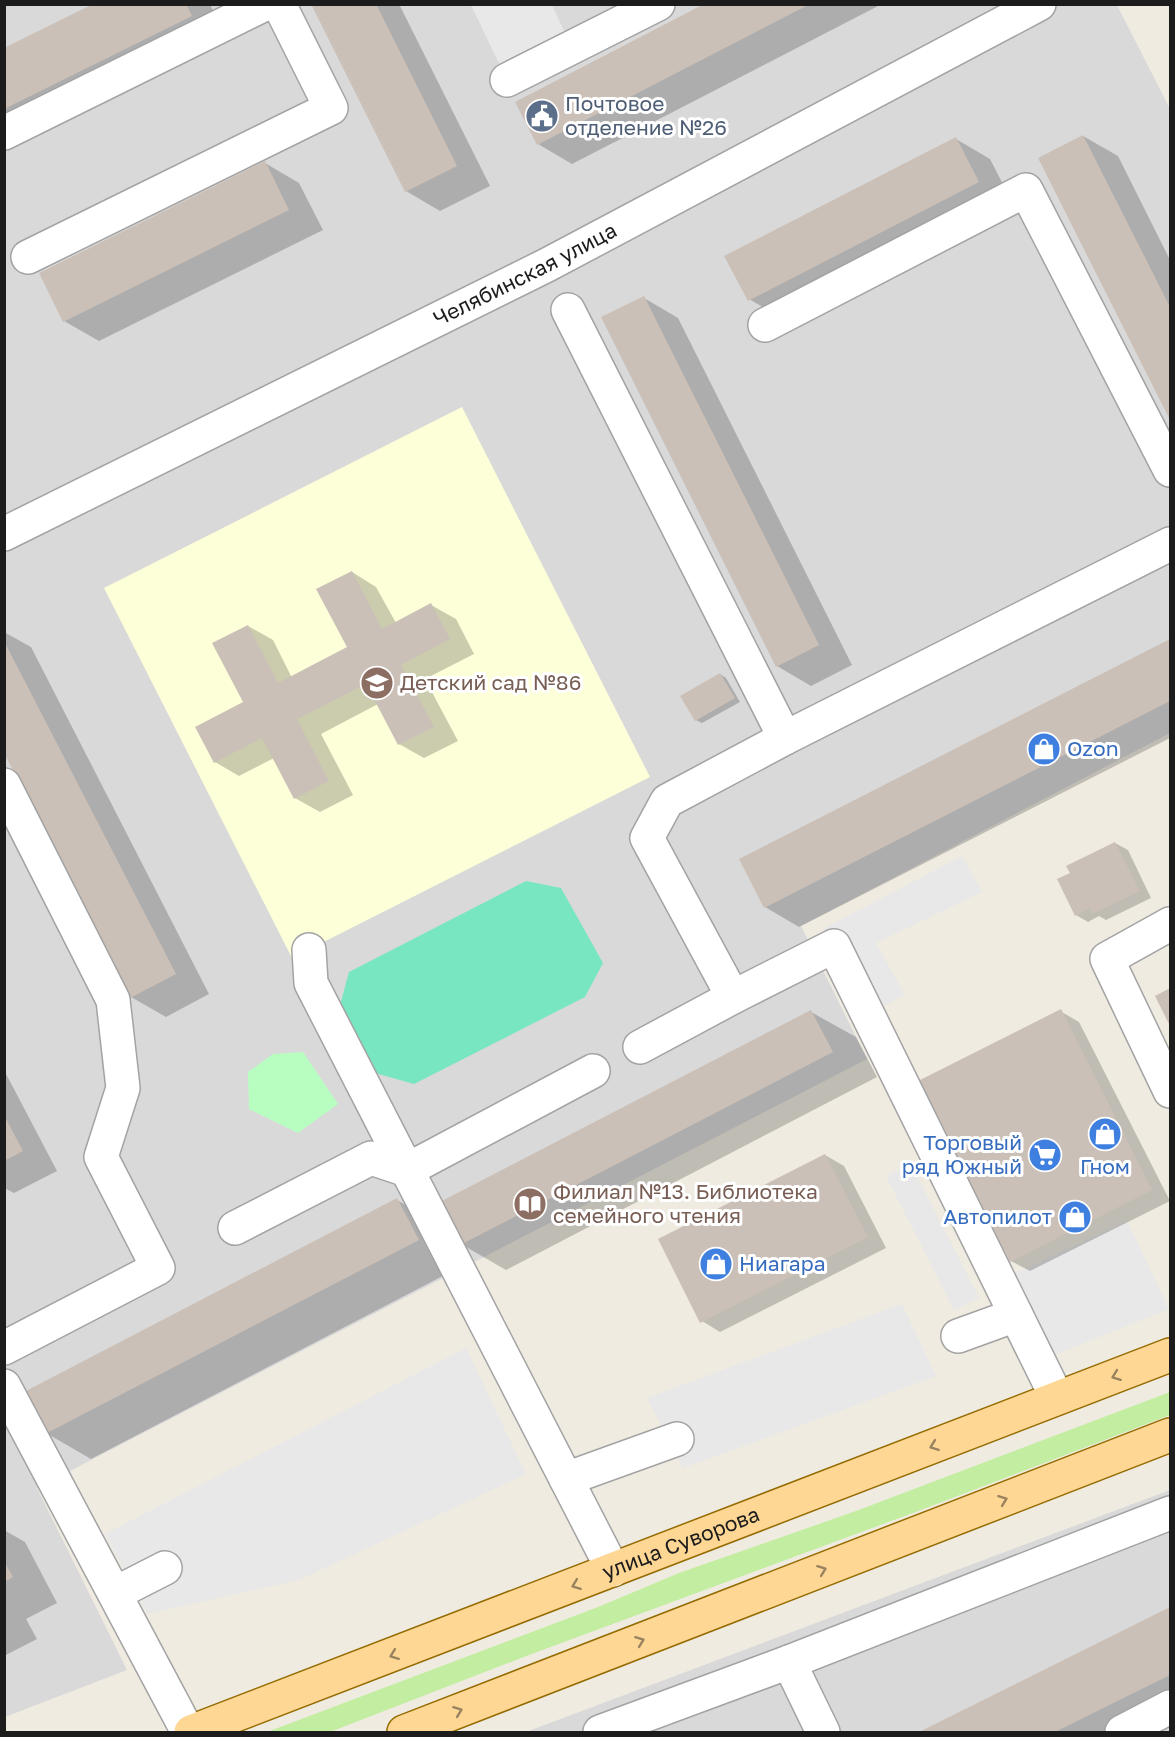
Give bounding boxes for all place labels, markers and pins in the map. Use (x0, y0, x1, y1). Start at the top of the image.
place label: Почтовое отделение №26 (565, 90, 727, 140)
public building icon: Почтовое отделение №26 (524, 98, 560, 134)
school or university icon: Детский сад №86 (359, 665, 395, 701)
place label: Детский сад №86 (400, 669, 581, 695)
shop icon: Ozon (1026, 731, 1062, 767)
place label: Ozon (1067, 735, 1119, 761)
shop icon: Гном (1087, 1116, 1123, 1152)
place label: Торговый ряд Южный (902, 1129, 1022, 1179)
supermarket icon: Торговый ряд Южный (1027, 1137, 1063, 1173)
place label: Гном (1080, 1153, 1130, 1179)
place label: Филиал №13. Библиотека семейного чтения (553, 1178, 818, 1228)
library icon: Филиал №13. Библиотека семейного чтения (512, 1186, 548, 1222)
shop icon: Автопилот (1057, 1199, 1093, 1235)
place label: Автопилот (943, 1203, 1052, 1229)
shop icon: Ниагара (698, 1246, 734, 1282)
place label: Ниагара (739, 1250, 826, 1276)

